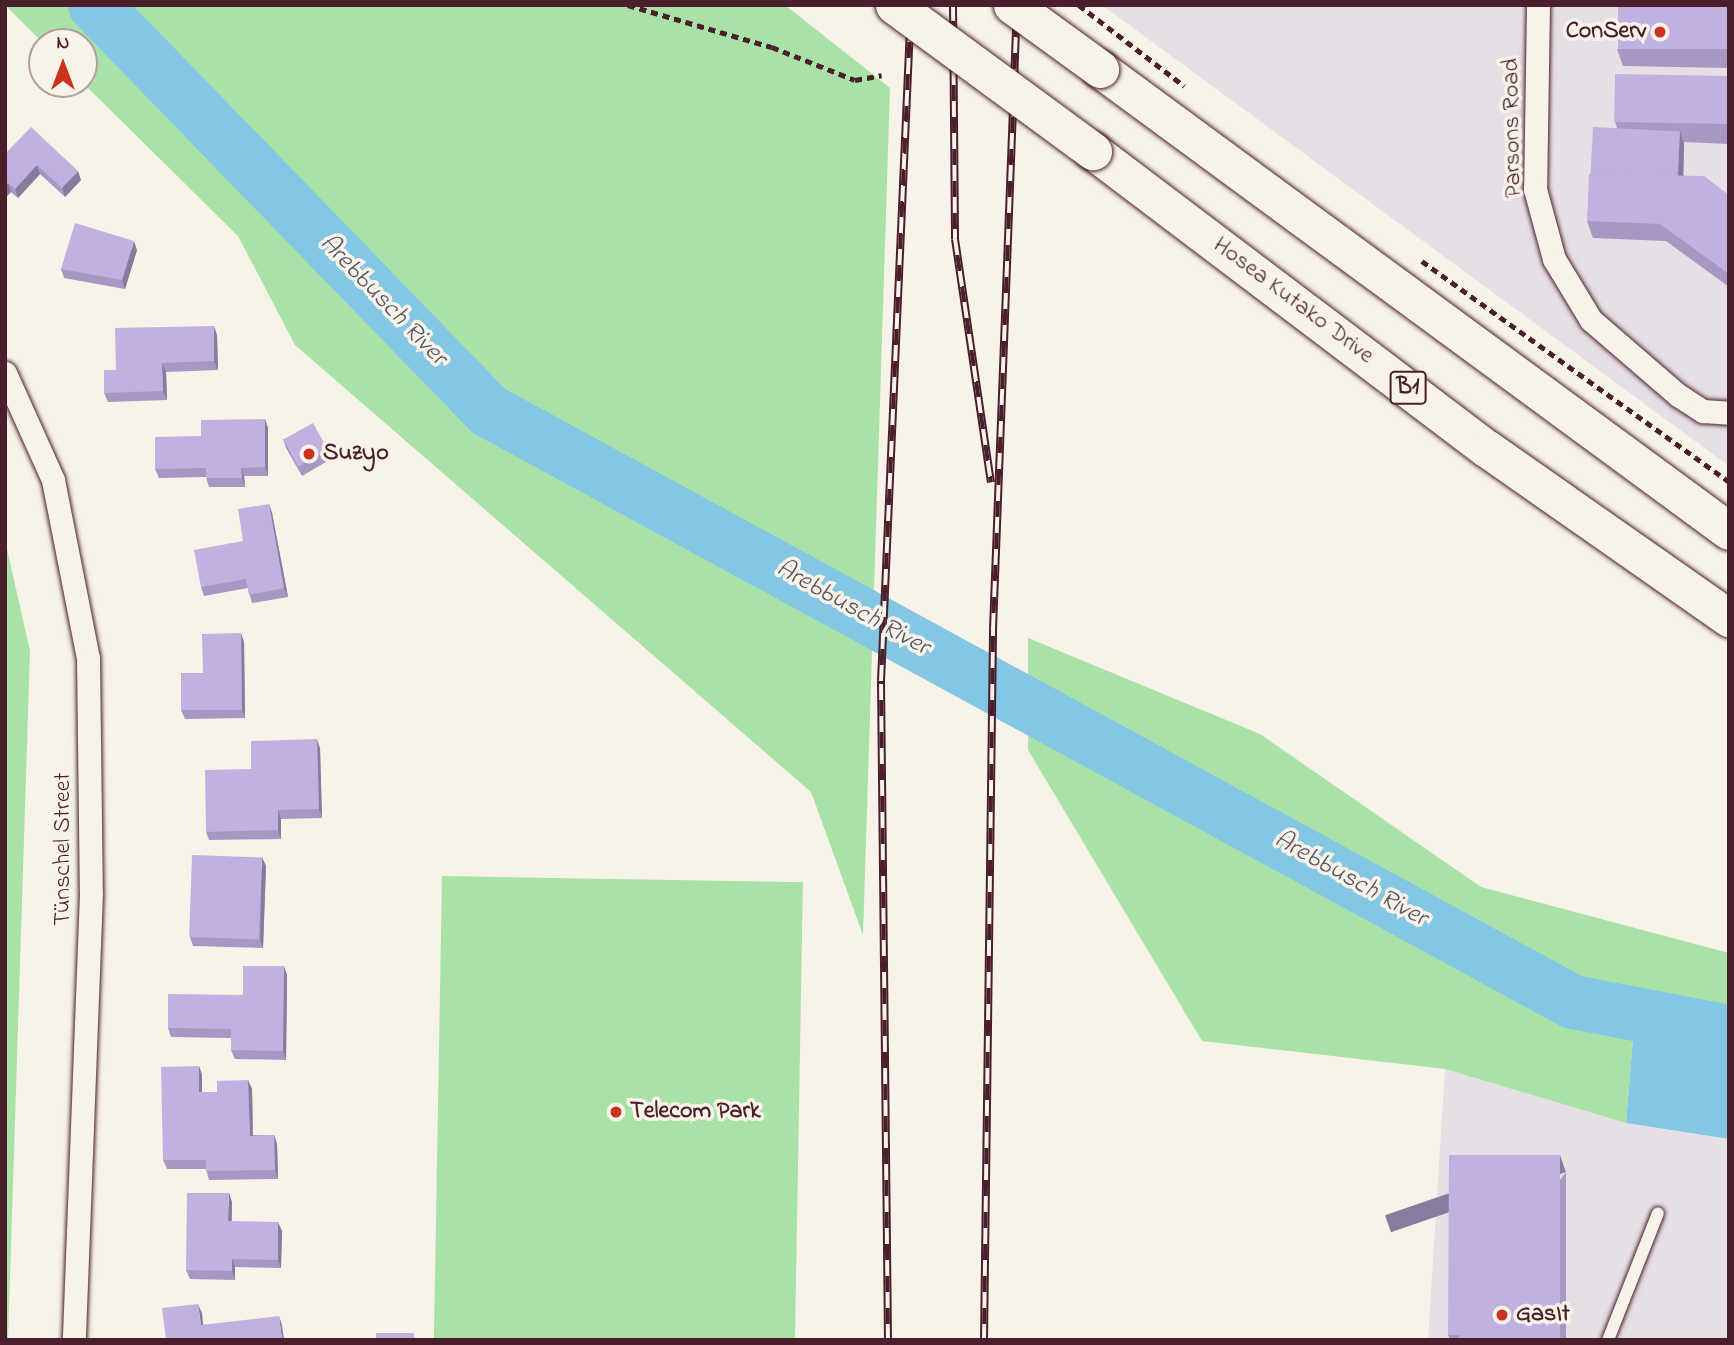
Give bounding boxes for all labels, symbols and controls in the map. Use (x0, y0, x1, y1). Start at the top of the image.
place label: ConServ (1566, 18, 1646, 46)
marker: ConServ (1652, 24, 1668, 40)
north arrow (28, 28, 98, 98)
text: N (57, 30, 69, 57)
street label: Parsons Road (1497, 58, 1529, 198)
water label: Arebbusch River (312, 229, 452, 373)
street label: Hosea Kutako Drive (1207, 231, 1379, 371)
road number: B1 (1389, 368, 1427, 408)
place label: Suzyo (323, 440, 389, 468)
marker: Suzyo (301, 446, 317, 462)
water label: Arebbusch River (770, 554, 934, 664)
street label: Tünschel Street (50, 772, 78, 926)
water label: Arebbusch River (1268, 825, 1432, 935)
place label: Telecom Park (630, 1098, 760, 1126)
marker: Telecom Park (608, 1104, 624, 1120)
place label: GasIt (1516, 1301, 1570, 1329)
marker: GasIt (1494, 1307, 1510, 1323)

